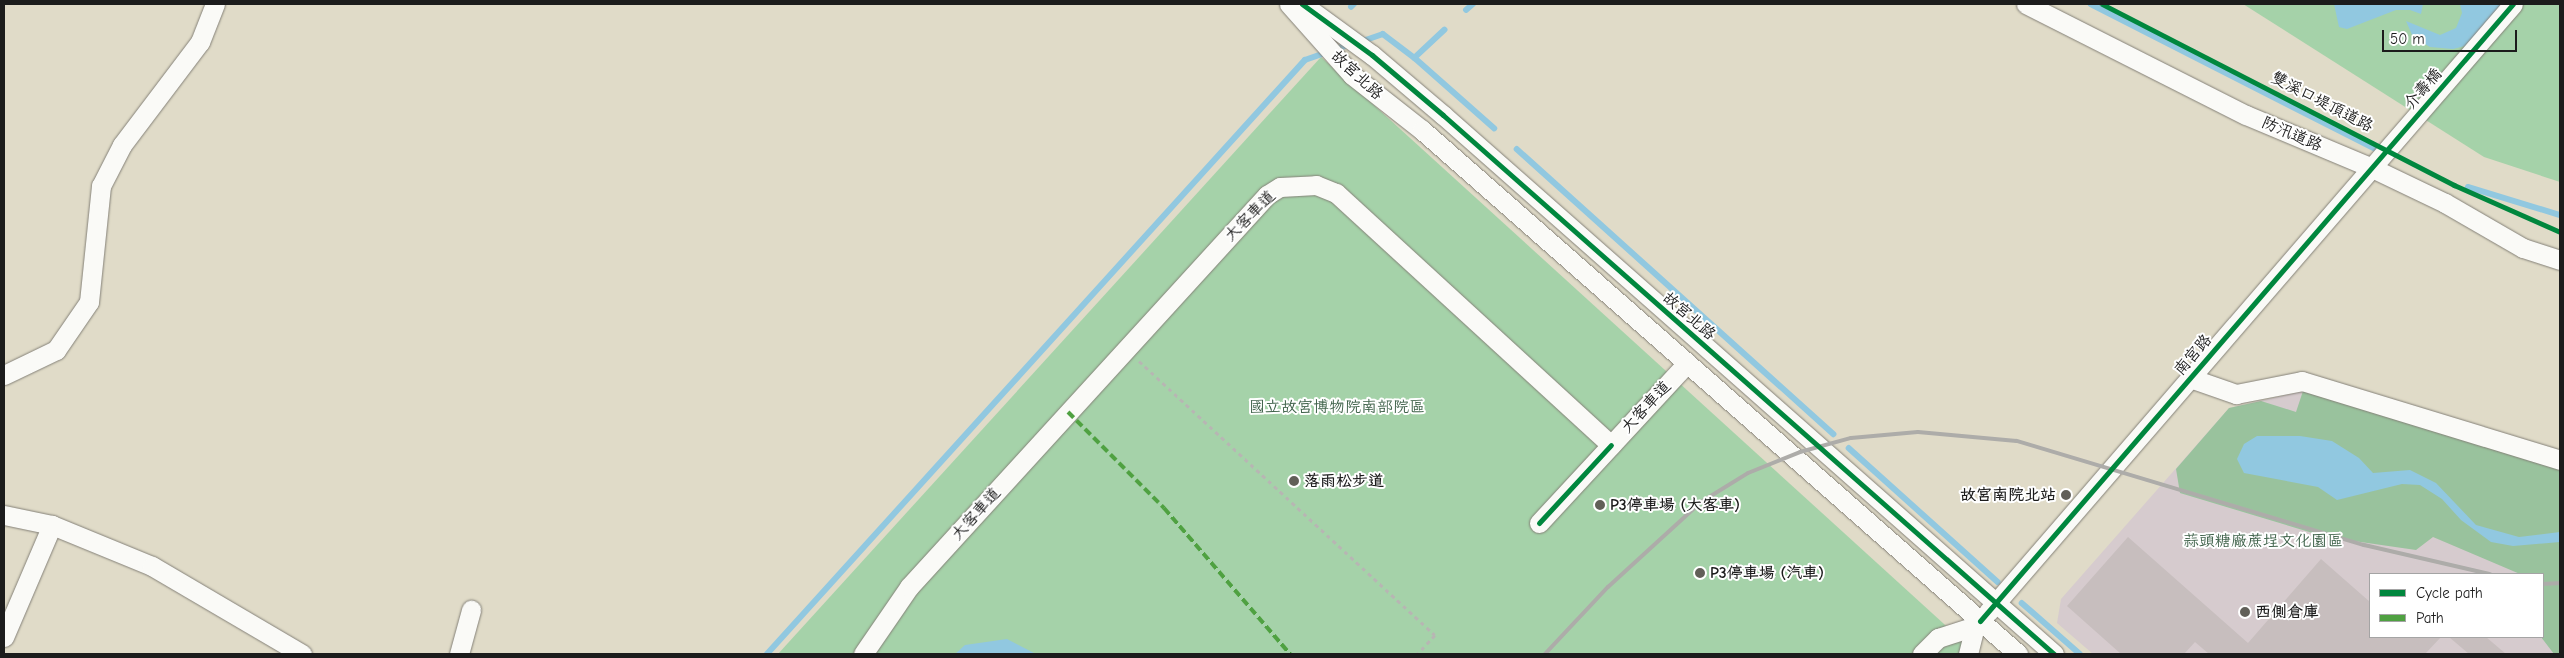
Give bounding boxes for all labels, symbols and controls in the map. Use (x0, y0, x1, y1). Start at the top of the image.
scale bar (2384, 20, 2519, 52)
text: 50 m (2390, 30, 2425, 48)
street label: 故宮北路 (1327, 46, 1387, 104)
street label: 介壽橋 (2400, 65, 2446, 113)
street label: 雙溪口堤頂道路 (2268, 68, 2376, 136)
street label: 防汛道路 (2259, 113, 2325, 155)
street label: 大客車道 (1221, 187, 1279, 245)
street label: 故宮北路 (1659, 288, 1719, 344)
street label: 南宮路 (2170, 331, 2216, 379)
street label: 大客車道 (1617, 377, 1675, 437)
park label: 國立故宮博物院南部院區 (1249, 397, 1425, 417)
place label: 落雨松步道 (1304, 471, 1384, 491)
marker: 落雨松步道 (1288, 475, 1300, 487)
street label: 大客車道 (947, 484, 1005, 544)
place label: 故宮南院北站 (1960, 485, 2056, 505)
marker: 故宮南院北站 (2060, 489, 2072, 501)
place label: P3停車場 (大客車) (1610, 495, 1740, 515)
marker: P3停車場 (大客車) (1594, 499, 1606, 511)
park label: 蒜頭糖廠蔗埕文化園區 (2183, 531, 2343, 551)
place label: P3停車場 (汽車) (1710, 563, 1824, 583)
marker: P3停車場 (汽車) (1694, 567, 1706, 579)
legend (2369, 573, 2544, 638)
text: Cycle path (2416, 584, 2483, 602)
place label: 西側倉庫 (2255, 602, 2319, 622)
marker: 西側倉庫 (2239, 606, 2251, 618)
text: Path (2416, 609, 2444, 627)

